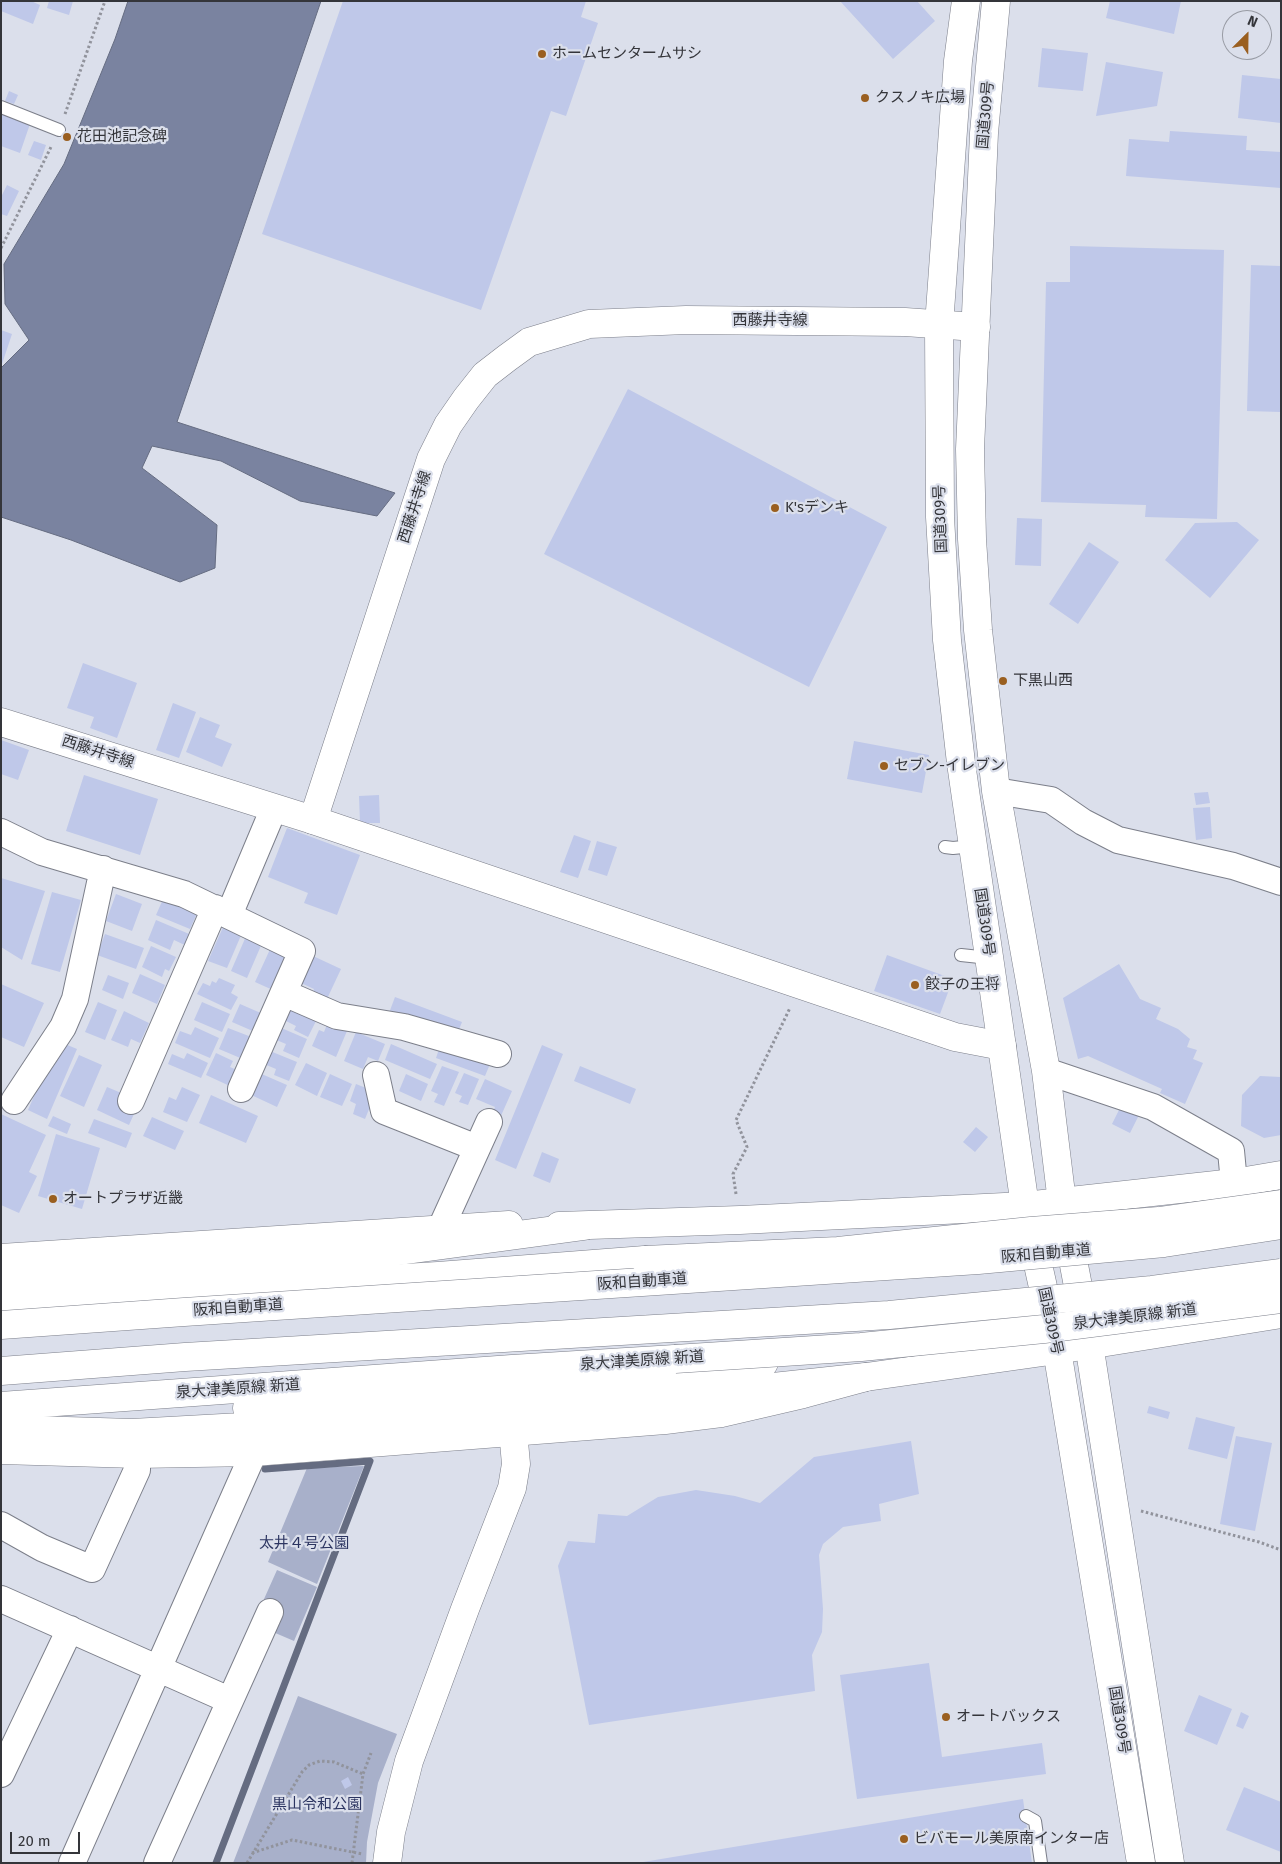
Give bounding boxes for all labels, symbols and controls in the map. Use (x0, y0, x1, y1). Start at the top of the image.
north arrow (1222, 10, 1272, 60)
text: N (1245, 12, 1260, 31)
place label: ホームセンタームサシ (552, 45, 702, 63)
marker: ホームセンタームサシ (536, 48, 548, 60)
street label: 国道309号 (974, 80, 998, 150)
place label: クスノキ広場 (875, 89, 965, 107)
marker: クスノキ広場 (859, 92, 871, 104)
place label: 花田池記念碑 (77, 128, 167, 146)
marker: 花田池記念碑 (61, 131, 73, 143)
street label: 西藤井寺線 (733, 312, 807, 330)
street label: 西藤井寺線 (395, 469, 435, 545)
street label: 国道309号 (931, 484, 951, 554)
place label: K'sデンキ (785, 499, 849, 517)
marker: K'sデンキ (769, 502, 781, 514)
place label: 下黒山西 (1013, 672, 1073, 690)
marker: 下黒山西 (997, 675, 1009, 687)
street label: 西藤井寺線 (60, 732, 136, 772)
place label: セブン-イレブン (894, 757, 1005, 775)
marker: セブン-イレブン (878, 760, 890, 772)
street label: 国道309号 (970, 887, 998, 957)
place label: 餃子の王将 (925, 976, 1000, 994)
marker: 餃子の王将 (909, 979, 921, 991)
place label: オートプラザ近畿 (63, 1190, 183, 1208)
marker: オートプラザ近畿 (47, 1193, 59, 1205)
street label: 阪和自動車道 (1000, 1241, 1092, 1267)
street label: 阪和自動車道 (596, 1270, 688, 1294)
street label: 国道309号 (1034, 1286, 1066, 1356)
street label: 阪和自動車道 (192, 1296, 284, 1320)
street label: 泉大津美原線 新道 (1072, 1301, 1198, 1333)
street label: 泉大津美原線 新道 (580, 1348, 704, 1374)
street label: 泉大津美原線 新道 (176, 1376, 300, 1402)
park label: 太井４号公園 (259, 1535, 349, 1553)
street label: 国道309号 (1105, 1685, 1133, 1755)
place label: オートバックス (956, 1708, 1061, 1726)
marker: オートバックス (940, 1711, 952, 1723)
park label: 黒山令和公園 (272, 1796, 362, 1814)
scale bar (12, 1822, 82, 1854)
place label: ビバモール美原南インター店 (914, 1830, 1109, 1848)
text: 20 m (18, 1832, 51, 1850)
marker: ビバモール美原南インター店 (898, 1833, 910, 1845)

